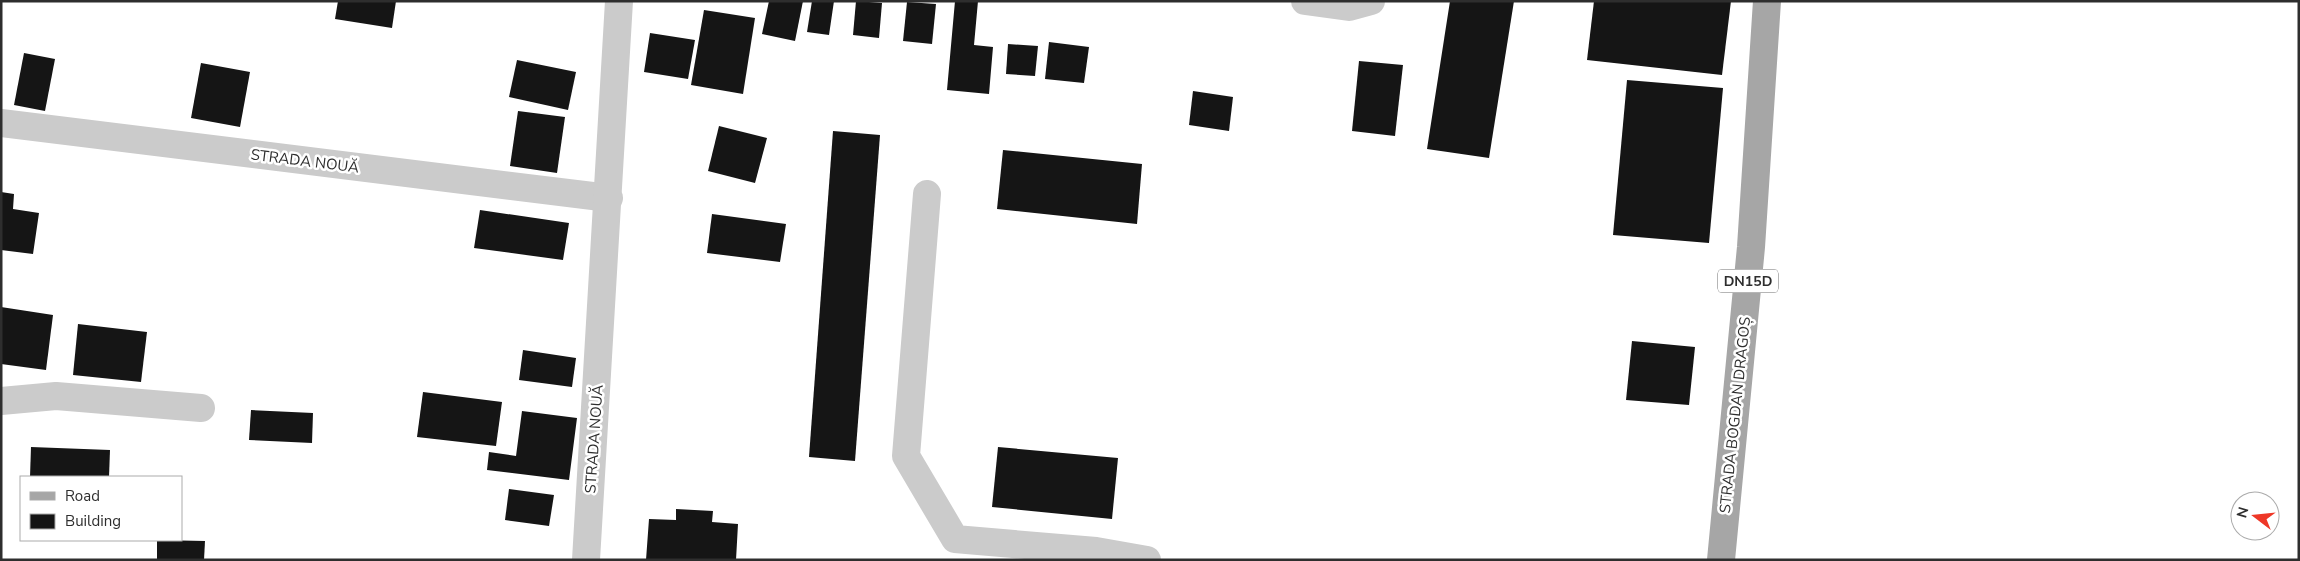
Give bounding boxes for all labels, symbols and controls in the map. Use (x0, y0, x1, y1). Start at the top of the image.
street label: STRADA NOUĂ (250, 144, 360, 178)
road number: DN15D (1718, 270, 1778, 292)
street label: STRADA BOGDAN DRAGOȘ (1715, 316, 1755, 514)
street label: STRADA NOUĂ (580, 384, 608, 494)
legend (20, 476, 182, 541)
text: Road (65, 486, 100, 506)
north arrow (2230, 491, 2280, 541)
text: N (2232, 505, 2254, 520)
text: Building (65, 511, 121, 531)

